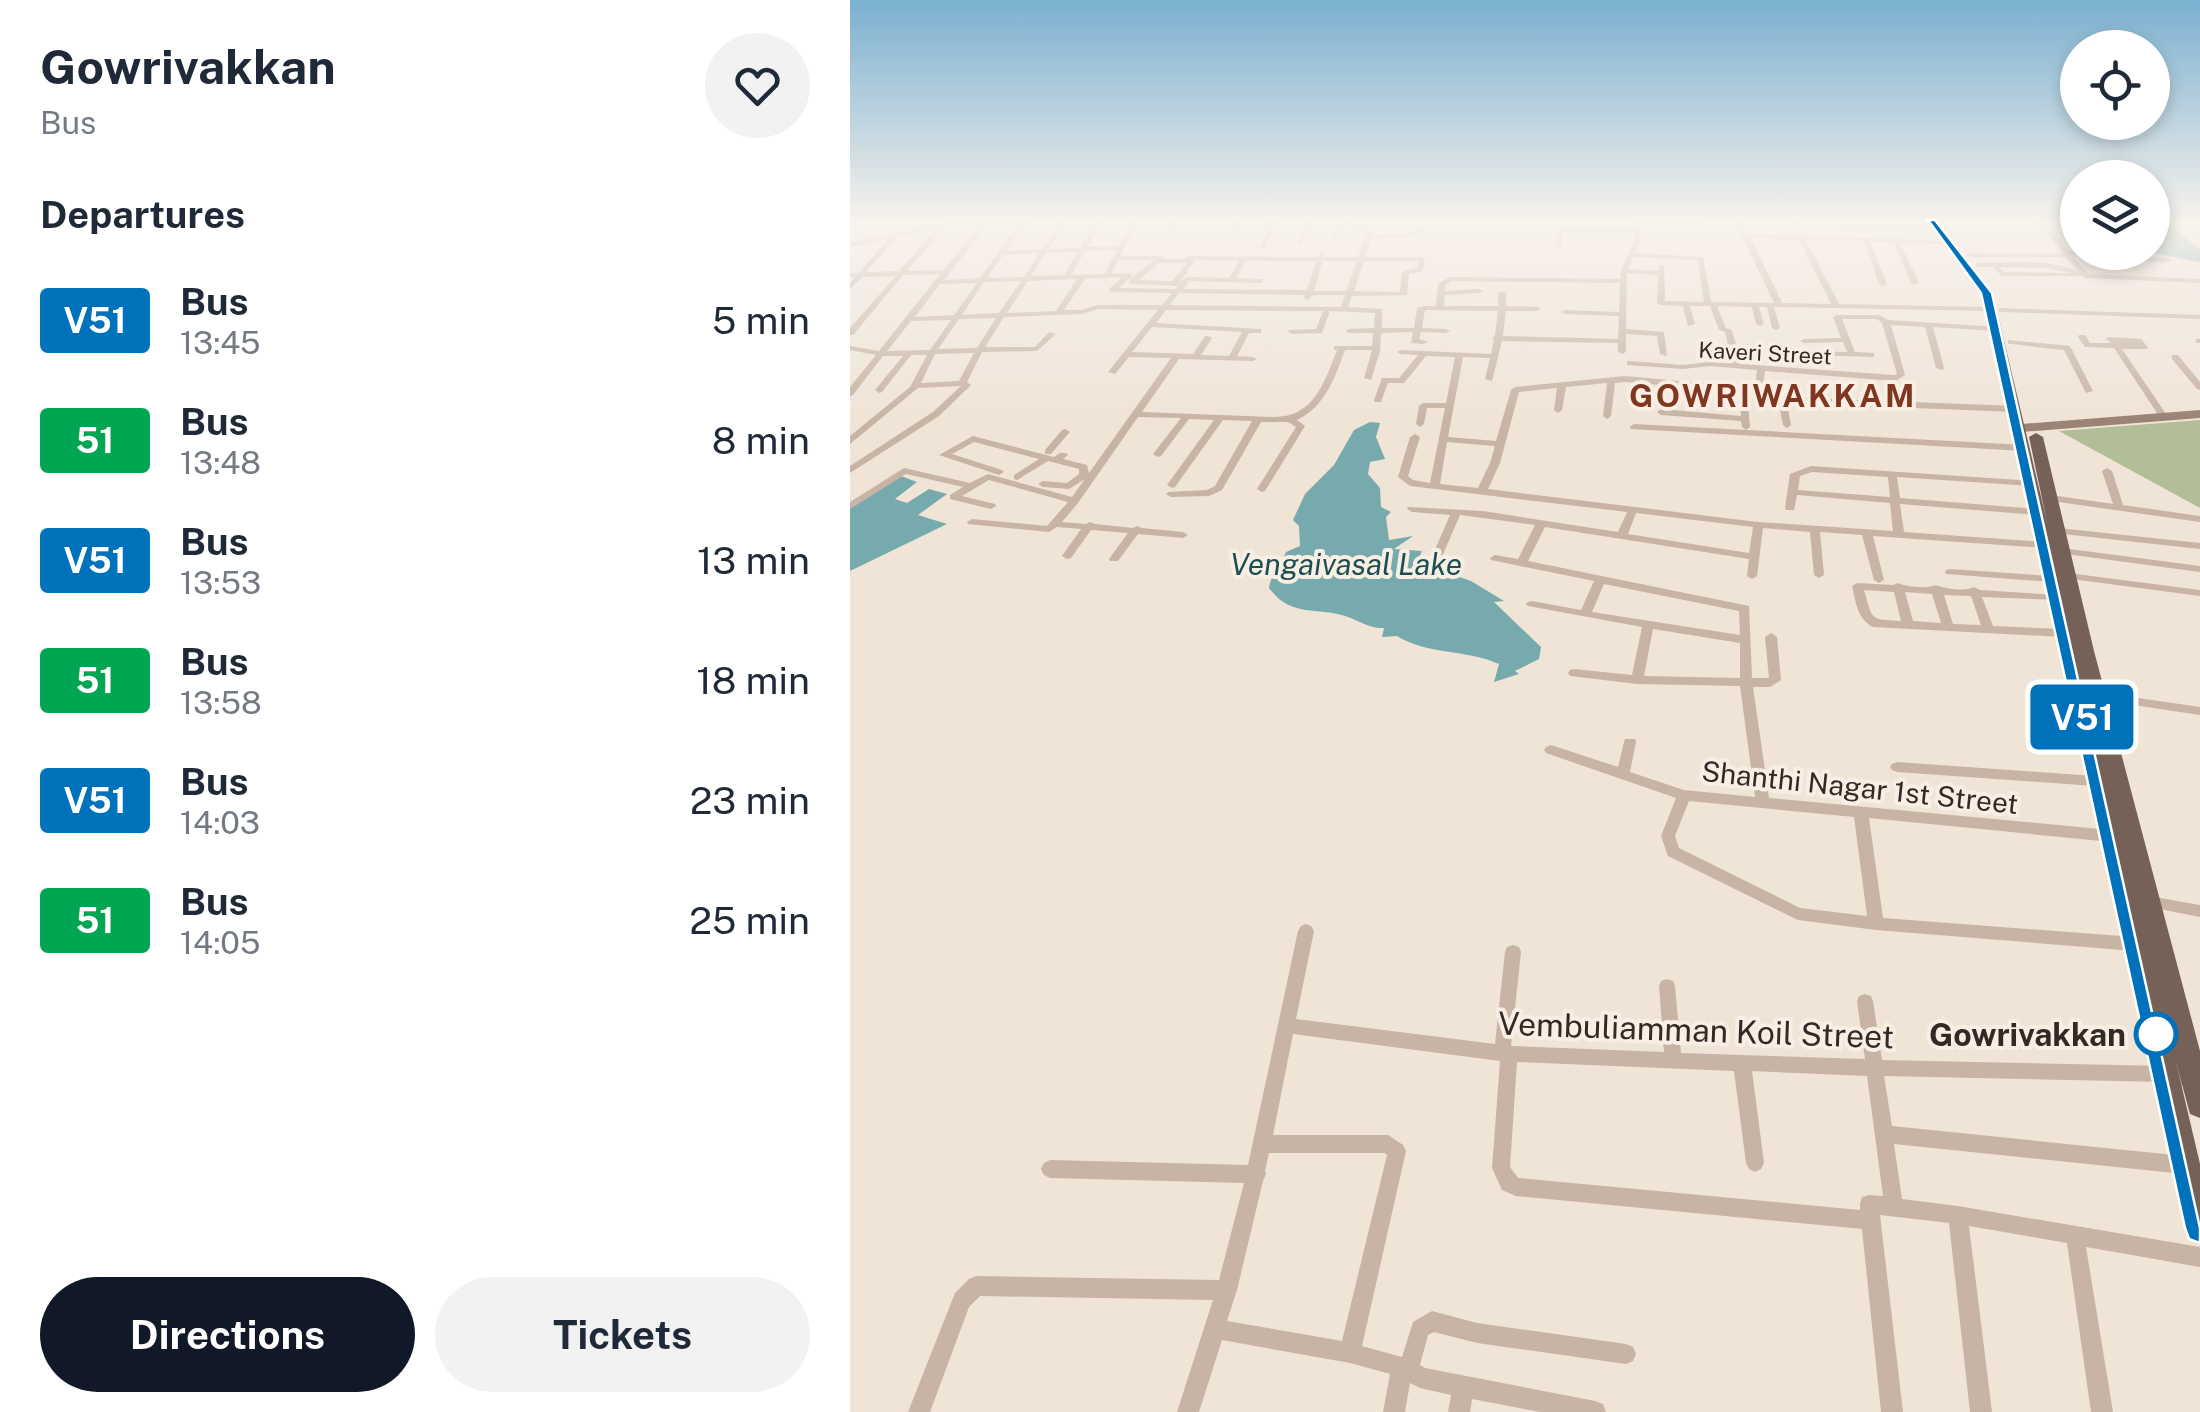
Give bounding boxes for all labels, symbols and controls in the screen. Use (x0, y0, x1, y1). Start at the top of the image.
map controls (2060, 30, 2170, 270)
button: locate (2060, 30, 2170, 140)
button: heart (705, 33, 810, 138)
text: Gowrivakkan (40, 38, 336, 95)
text: Bus (40, 104, 96, 141)
button: layers (2060, 160, 2170, 270)
text: Departures (40, 192, 245, 237)
text: Bus (180, 279, 249, 324)
text: 5 min (712, 298, 810, 343)
text: V51 (63, 300, 127, 341)
text: 13:45 (180, 324, 261, 361)
street label: Kaveri Street (1698, 337, 1832, 369)
district label: GOWRIWAKKAM (1629, 377, 1917, 414)
text: Bus (180, 399, 249, 444)
text: 8 min (712, 418, 810, 463)
text: 51 (76, 420, 114, 461)
text: 13:48 (180, 444, 261, 481)
text: Bus (180, 519, 249, 564)
text: 13 min (697, 538, 810, 583)
text: V51 (63, 540, 127, 581)
water label: Vengaivasal Lake (1230, 546, 1462, 582)
text: 13:53 (180, 564, 261, 601)
text: Bus (180, 639, 249, 684)
text: 18 min (696, 658, 810, 703)
text: 51 (76, 660, 114, 701)
text: 13:58 (180, 684, 262, 721)
line badge: V51 (2024, 684, 2140, 750)
text: V51 (2050, 697, 2114, 738)
street label: Shanthi Nagar 1st Street (1700, 754, 2020, 820)
text: Bus (180, 759, 249, 804)
text: 23 min (690, 778, 810, 823)
text: V51 (63, 780, 127, 821)
text: 14:03 (180, 804, 260, 841)
text: Bus (180, 879, 249, 924)
text: 25 min (689, 898, 810, 943)
text: 51 (76, 900, 114, 941)
text: 14:05 (180, 924, 260, 961)
street label: Vembuliamman Koil Street (1497, 1005, 1895, 1055)
marker: Gowrivakkan (2135, 1013, 2177, 1055)
place label: Gowrivakkan (1929, 1016, 2126, 1053)
button: Directions (40, 1277, 415, 1392)
button: Tickets (435, 1277, 810, 1392)

